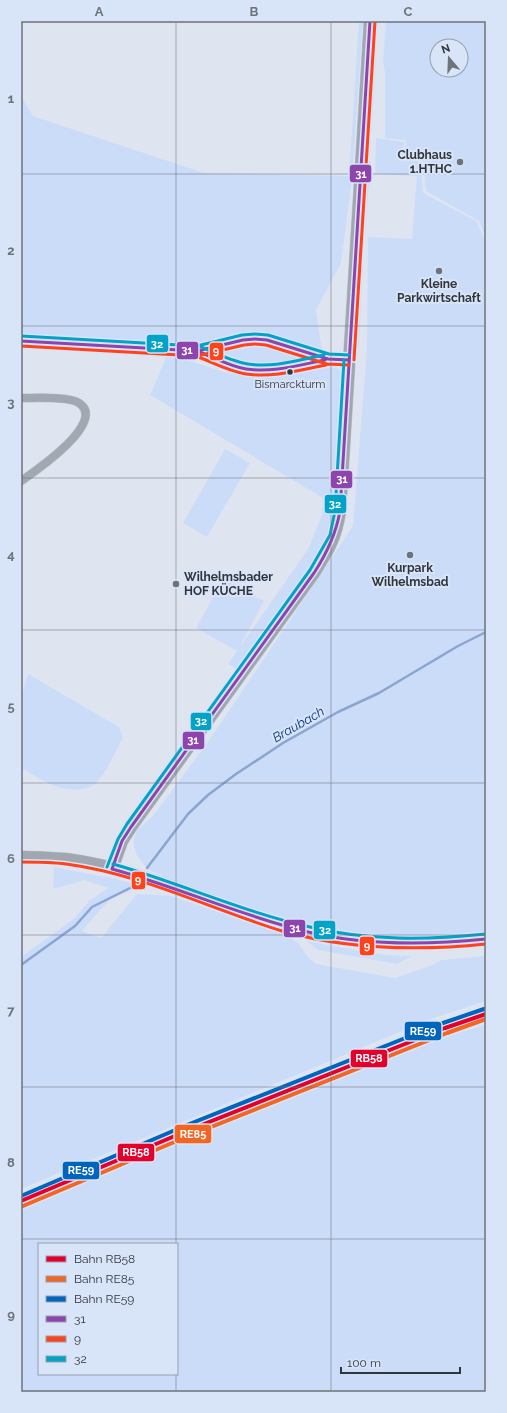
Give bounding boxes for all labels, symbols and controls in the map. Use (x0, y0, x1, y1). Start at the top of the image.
text: A (95, 4, 104, 19)
text: B (250, 4, 259, 19)
text: C (404, 4, 413, 19)
north arrow (429, 38, 469, 78)
text: N (440, 42, 452, 57)
text: 1 (8, 91, 15, 106)
place label: Clubhaus 1.HTHC (397, 148, 452, 176)
marker: Clubhaus 1.HTHC (455, 157, 465, 167)
line badge: 31 (349, 164, 372, 183)
text: 31 (355, 168, 367, 181)
text: 2 (7, 243, 15, 258)
marker: Kleine Parkwirtschaft (434, 266, 444, 276)
place label: Kleine Parkwirtschaft (397, 277, 481, 305)
line badge: 32 (146, 334, 169, 353)
text: 32 (151, 338, 163, 351)
line badge: 31 (176, 341, 199, 360)
line badge: 9 (209, 342, 224, 361)
text: 31 (181, 344, 193, 357)
text: 9 (213, 345, 220, 358)
marker: Bismarckturm (285, 367, 295, 377)
place label: Bismarckturm (255, 378, 325, 391)
text: 3 (7, 395, 15, 410)
line badge: 31 (330, 470, 353, 489)
text: 31 (336, 473, 348, 486)
line badge: 32 (324, 494, 347, 514)
text: 32 (329, 498, 341, 511)
text: 4 (7, 547, 15, 562)
marker: Kurpark Wilhelmsbad (405, 550, 415, 560)
place label: Kurpark Wilhelmsbad (371, 561, 449, 589)
place label: Wilhelmsbader HOF KÜCHE (184, 570, 273, 598)
marker: Wilhelmsbader HOF KÜCHE (171, 579, 181, 589)
text: 5 (7, 699, 15, 714)
water label: Braubach (270, 704, 327, 745)
line badge: 32 (190, 712, 212, 731)
text: 32 (195, 715, 207, 728)
line badge: 31 (182, 731, 205, 750)
text: 31 (187, 734, 199, 747)
text: 6 (7, 851, 15, 866)
line badge: 9 (131, 871, 146, 890)
text: 9 (135, 874, 142, 887)
line badge: 31 (283, 919, 306, 938)
line badge: 32 (313, 920, 336, 940)
text: 31 (289, 922, 301, 935)
text: 32 (319, 924, 331, 937)
line badge: 9 (359, 936, 375, 956)
text: 9 (364, 940, 371, 953)
text: 7 (7, 1003, 15, 1018)
line badge: RE59 (404, 1021, 442, 1041)
text: RE59 (410, 1025, 437, 1038)
line badge: RB58 (350, 1049, 388, 1068)
text: RB58 (355, 1052, 383, 1065)
line badge: RE85 (174, 1124, 212, 1144)
text: RE85 (180, 1128, 206, 1141)
line badge: RB58 (117, 1143, 155, 1162)
text: RB58 (122, 1146, 150, 1159)
text: 8 (7, 1155, 15, 1170)
line badge: RE59 (62, 1161, 100, 1180)
text: RE59 (68, 1164, 95, 1177)
legend (38, 1243, 178, 1375)
text: Bahn RB58 (74, 1252, 135, 1266)
text: Bahn RE85 (74, 1272, 135, 1286)
text: Bahn RE59 (74, 1292, 134, 1306)
text: 9 (7, 1307, 15, 1322)
text: 31 (74, 1312, 86, 1326)
text: 9 (74, 1332, 81, 1346)
scale bar (341, 1349, 460, 1375)
text: 32 (74, 1352, 87, 1366)
text: 100 m (347, 1356, 381, 1370)

